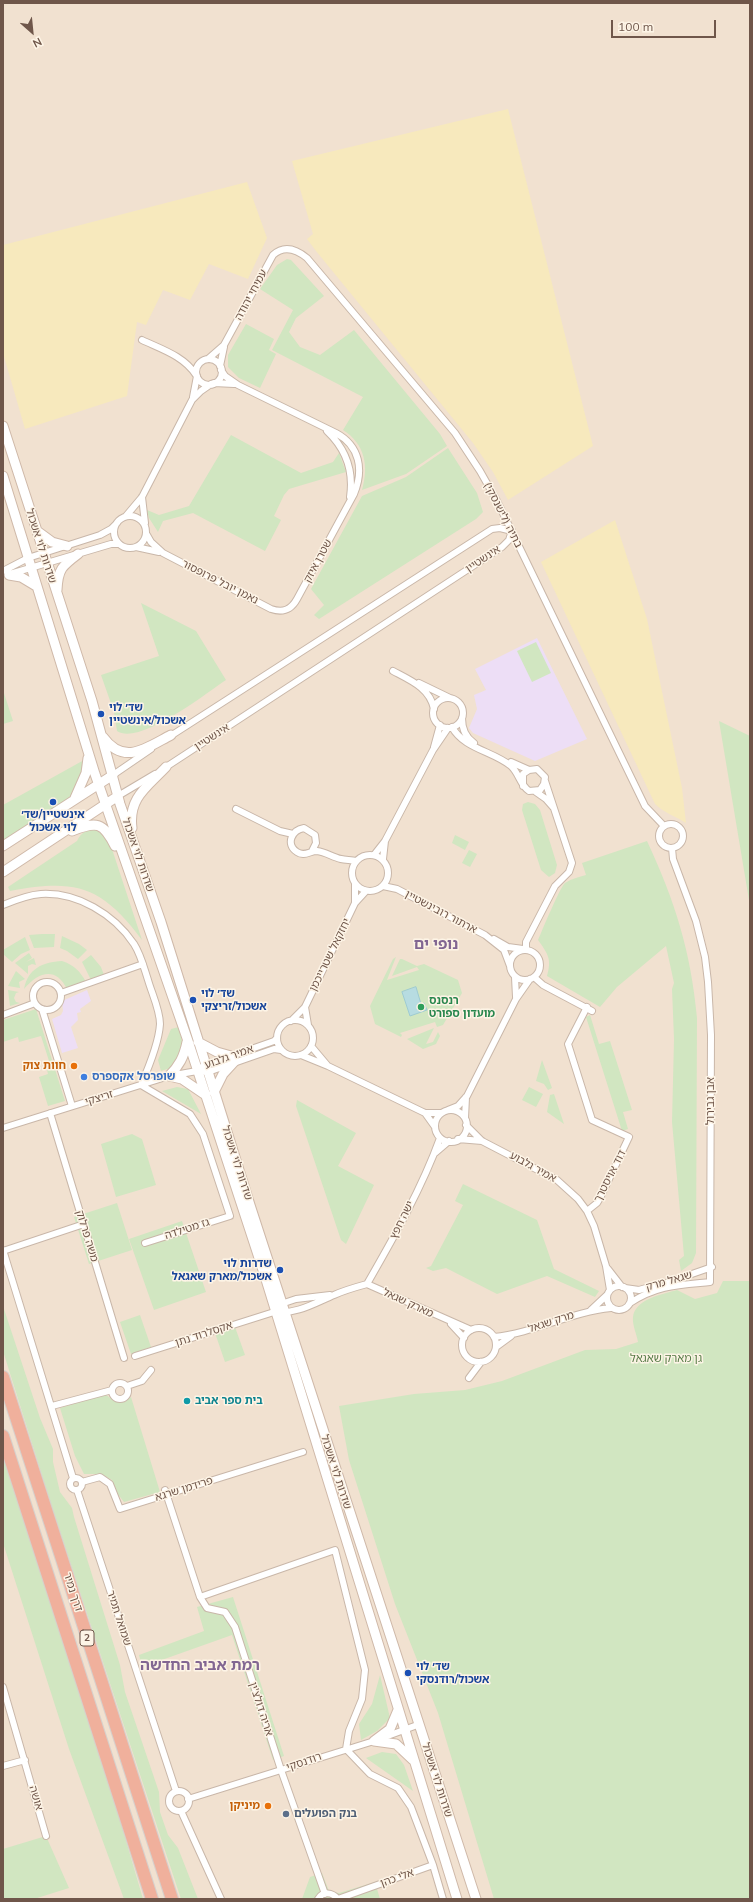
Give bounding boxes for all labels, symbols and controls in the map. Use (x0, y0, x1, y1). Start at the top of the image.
north arrow (12, 12, 52, 52)
scale bar (613, 12, 718, 38)
text: 100 m (618, 19, 653, 34)
text: N (31, 35, 44, 51)
street label: עמיחי יהודה (232, 267, 270, 323)
street label: בתיה (לישנסקי) (481, 480, 525, 550)
street label: שדרות לוי אשכול (23, 507, 59, 585)
street label: שטרן איזק (301, 537, 335, 585)
street label: אינשטיין (463, 543, 503, 575)
street label: נאמן יובל פרופסור (179, 557, 261, 607)
place label: שד׳ לוי אשכול/אינשטיין (109, 701, 186, 727)
marker: שד׳ לוי אשכול/אינשטיין (96, 709, 106, 719)
street label: אינשטיין (192, 721, 232, 753)
marker: אינשטיין/שד׳ לוי אשכול (48, 797, 58, 807)
place label: אינשטיין/שד׳ לוי אשכול (21, 808, 85, 834)
street label: שדרות לוי אשכול (119, 816, 157, 894)
street label: ארתור רובינשטיין (403, 887, 479, 937)
street label: יחזקאל שטרייכמן (307, 916, 353, 994)
district label: נופי ים (414, 935, 458, 953)
place label: שד׳ לוי אשכול/זריצקי (201, 987, 267, 1013)
place label: רנסנס מועדון ספורט (429, 994, 495, 1020)
marker: שד׳ לוי אשכול/זריצקי (188, 995, 198, 1005)
marker: רנסנס מועדון ספורט (416, 1002, 426, 1012)
street label: אמיר גלבוע (203, 1042, 255, 1072)
place label: חוות צוק (23, 1059, 66, 1073)
marker: חוות צוק (69, 1061, 79, 1071)
place label: שופרסל אקספרס (92, 1070, 175, 1084)
marker: שופרסל אקספרס (79, 1072, 89, 1082)
street label: אבן גבירול (704, 1077, 718, 1125)
street label: זריצקי (83, 1087, 115, 1109)
street label: שדרות לוי אשכול (219, 1124, 255, 1202)
street label: דוד אויסטרך (591, 1148, 629, 1204)
street label: אמיר גלבוע (507, 1149, 559, 1185)
street label: ישה חפץ (387, 1199, 417, 1241)
street label: משה פרלוק (73, 1209, 101, 1263)
street label: גז מטילדה (163, 1216, 211, 1242)
place label: שדרות לוי אשכול/מארק שאגאל (172, 1257, 272, 1283)
marker: שדרות לוי אשכול/מארק שאגאל (275, 1265, 285, 1275)
street label: שגאל מרק (644, 1268, 694, 1294)
street label: מארק שגאל (381, 1286, 435, 1320)
street label: מרק שגאל (526, 1308, 576, 1336)
street label: אקסלרוד נתן (174, 1318, 234, 1350)
park label: גן מארק שאגאל (630, 1352, 702, 1366)
place label: בית ספר אביב (195, 1394, 263, 1408)
marker: בית ספר אביב (182, 1396, 192, 1406)
street label: שדרות לוי אשכול (318, 1433, 354, 1511)
street label: פרידמן שרגא (153, 1474, 215, 1504)
street label: דרך נמיר (61, 1571, 85, 1613)
street label: שמואל תמיר (104, 1589, 134, 1647)
road number: 2 (80, 1630, 94, 1646)
district label: רמת אביב החדשה (140, 1656, 260, 1674)
place label: שד׳ לוי אשכול/רודנסקי (416, 1660, 489, 1686)
marker: שד׳ לוי אשכול/רודנסקי (403, 1668, 413, 1678)
street label: אריה דולצ'ין (246, 1680, 276, 1738)
street label: שדרות לוי אשכול (419, 1741, 455, 1819)
street label: רודנסקי (285, 1750, 323, 1774)
street label: אושה (26, 1784, 46, 1812)
place label: מיניקן (230, 1799, 260, 1813)
marker: מיניקן (263, 1801, 273, 1811)
place label: בנק הפועלים (294, 1807, 357, 1821)
marker: בנק הפועלים (281, 1809, 291, 1819)
street label: אלי כהן (378, 1866, 416, 1890)

